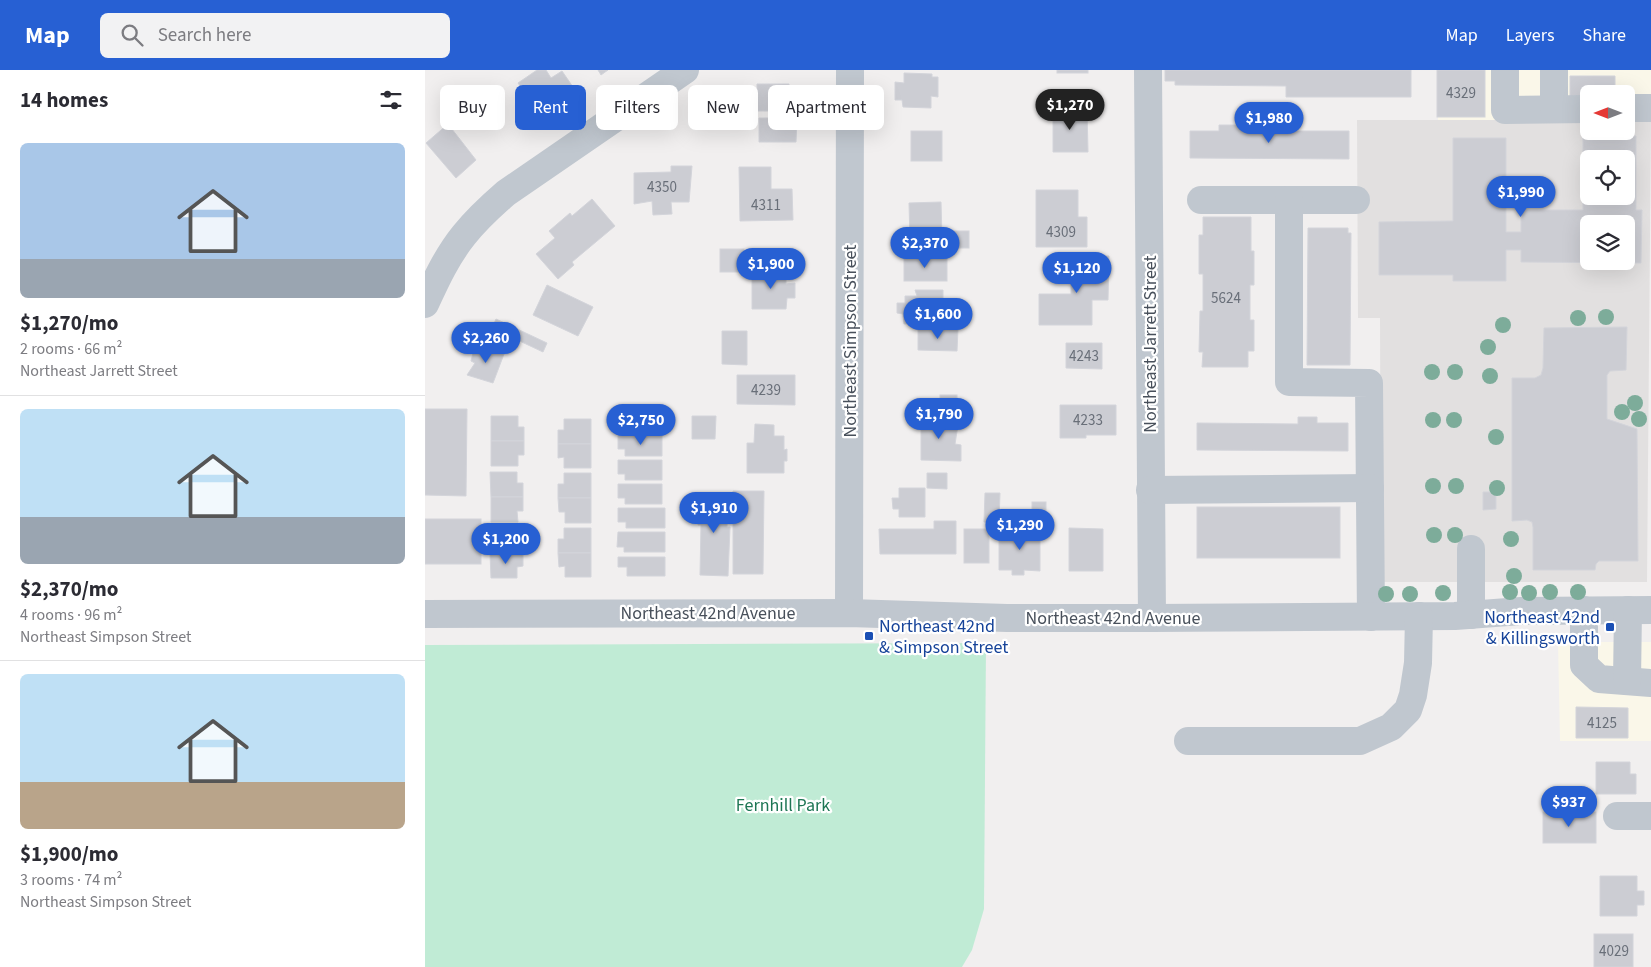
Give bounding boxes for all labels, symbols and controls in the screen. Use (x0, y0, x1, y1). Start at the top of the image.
search box (100, 13, 450, 58)
text: Map (25, 18, 70, 53)
icon: search (118, 21, 146, 49)
text: Search here (158, 22, 251, 49)
text: Map (1446, 23, 1478, 48)
text: Layers (1506, 23, 1555, 48)
text: Share (1583, 23, 1626, 48)
house number: 4329 (1446, 83, 1476, 104)
text: 14 homes (20, 85, 108, 115)
chip: Buy (440, 85, 505, 130)
chip: Rent (515, 85, 586, 130)
chip: Filters (596, 85, 678, 130)
chip: New (688, 85, 758, 130)
chip: Apartment (768, 85, 884, 130)
north arrow (1580, 85, 1635, 140)
map controls (1580, 85, 1635, 270)
icon: filters (377, 86, 405, 114)
pin: $1,270 (1029, 88, 1111, 131)
text: $1,270 (1046, 94, 1094, 116)
pin: $1,980 (1228, 102, 1310, 144)
text: $1,980 (1245, 107, 1293, 129)
button: locate (1580, 150, 1635, 205)
icon: home (168, 176, 258, 266)
pin: $1,990 (1480, 176, 1562, 218)
house number: 4350 (647, 177, 677, 198)
text: $1,990 (1497, 181, 1545, 203)
house number: 4311 (751, 195, 781, 216)
button: layers (1580, 215, 1635, 270)
house number: 4309 (1046, 222, 1076, 243)
pin: $2,370 (884, 226, 966, 269)
text: $2,370 (901, 232, 949, 254)
street label: Northeast Simpson Street (838, 245, 863, 437)
pin: $1,900 (730, 248, 812, 290)
pin: $1,120 (1036, 252, 1118, 294)
text: $1,900 (747, 253, 795, 275)
street label: Northeast Jarrett Street (1138, 255, 1163, 433)
text: $1,120 (1053, 257, 1101, 279)
house number: 5624 (1211, 288, 1241, 309)
pin: $1,600 (897, 298, 979, 340)
text: $1,600 (914, 303, 962, 325)
text: $1,270/mo (20, 308, 119, 338)
pin: $2,260 (445, 322, 527, 364)
text: $2,260 (462, 327, 510, 349)
text: 2 rooms · 66 m² (20, 338, 122, 360)
house number: 4243 (1069, 346, 1099, 367)
text: Northeast Jarrett Street (20, 360, 178, 382)
house number: 4239 (751, 380, 781, 401)
pin: $1,790 (898, 398, 980, 440)
text: $1,790 (915, 403, 963, 425)
pin: $2,750 (600, 404, 682, 446)
text: $2,750 (617, 409, 665, 431)
house number: 4233 (1073, 410, 1103, 431)
icon: home (168, 441, 258, 531)
pin: $1,910 (673, 492, 755, 534)
text: $1,910 (690, 497, 738, 519)
pin: $1,290 (979, 508, 1061, 551)
text: $1,290 (996, 514, 1044, 536)
pin: $1,200 (465, 522, 547, 565)
text: $1,200 (482, 528, 530, 550)
text: $2,370/mo (20, 574, 119, 604)
street label: Northeast 42nd Avenue (621, 601, 796, 626)
text: 4 rooms · 96 m² (20, 604, 122, 626)
place label: Northeast 42nd & Killingsworth (1484, 605, 1600, 651)
street label: Northeast 42nd Avenue (1026, 606, 1201, 631)
place label: Northeast 42nd & Simpson Street (879, 614, 1008, 660)
marker: Northeast 42nd & Killingsworth (1604, 621, 1616, 633)
text: Northeast Simpson Street (20, 626, 191, 648)
marker: Northeast 42nd & Simpson Street (863, 630, 875, 642)
icon: home (168, 706, 258, 796)
house number: 4125 (1587, 713, 1617, 734)
pin: $937 (1539, 786, 1599, 828)
text: $937 (1552, 791, 1586, 813)
park label: Fernhill Park (736, 793, 830, 818)
text: $1,900/mo (20, 839, 119, 869)
text: 3 rooms · 74 m² (20, 869, 122, 891)
text: Northeast Simpson Street (20, 891, 191, 913)
house number: 4029 (1599, 941, 1629, 962)

